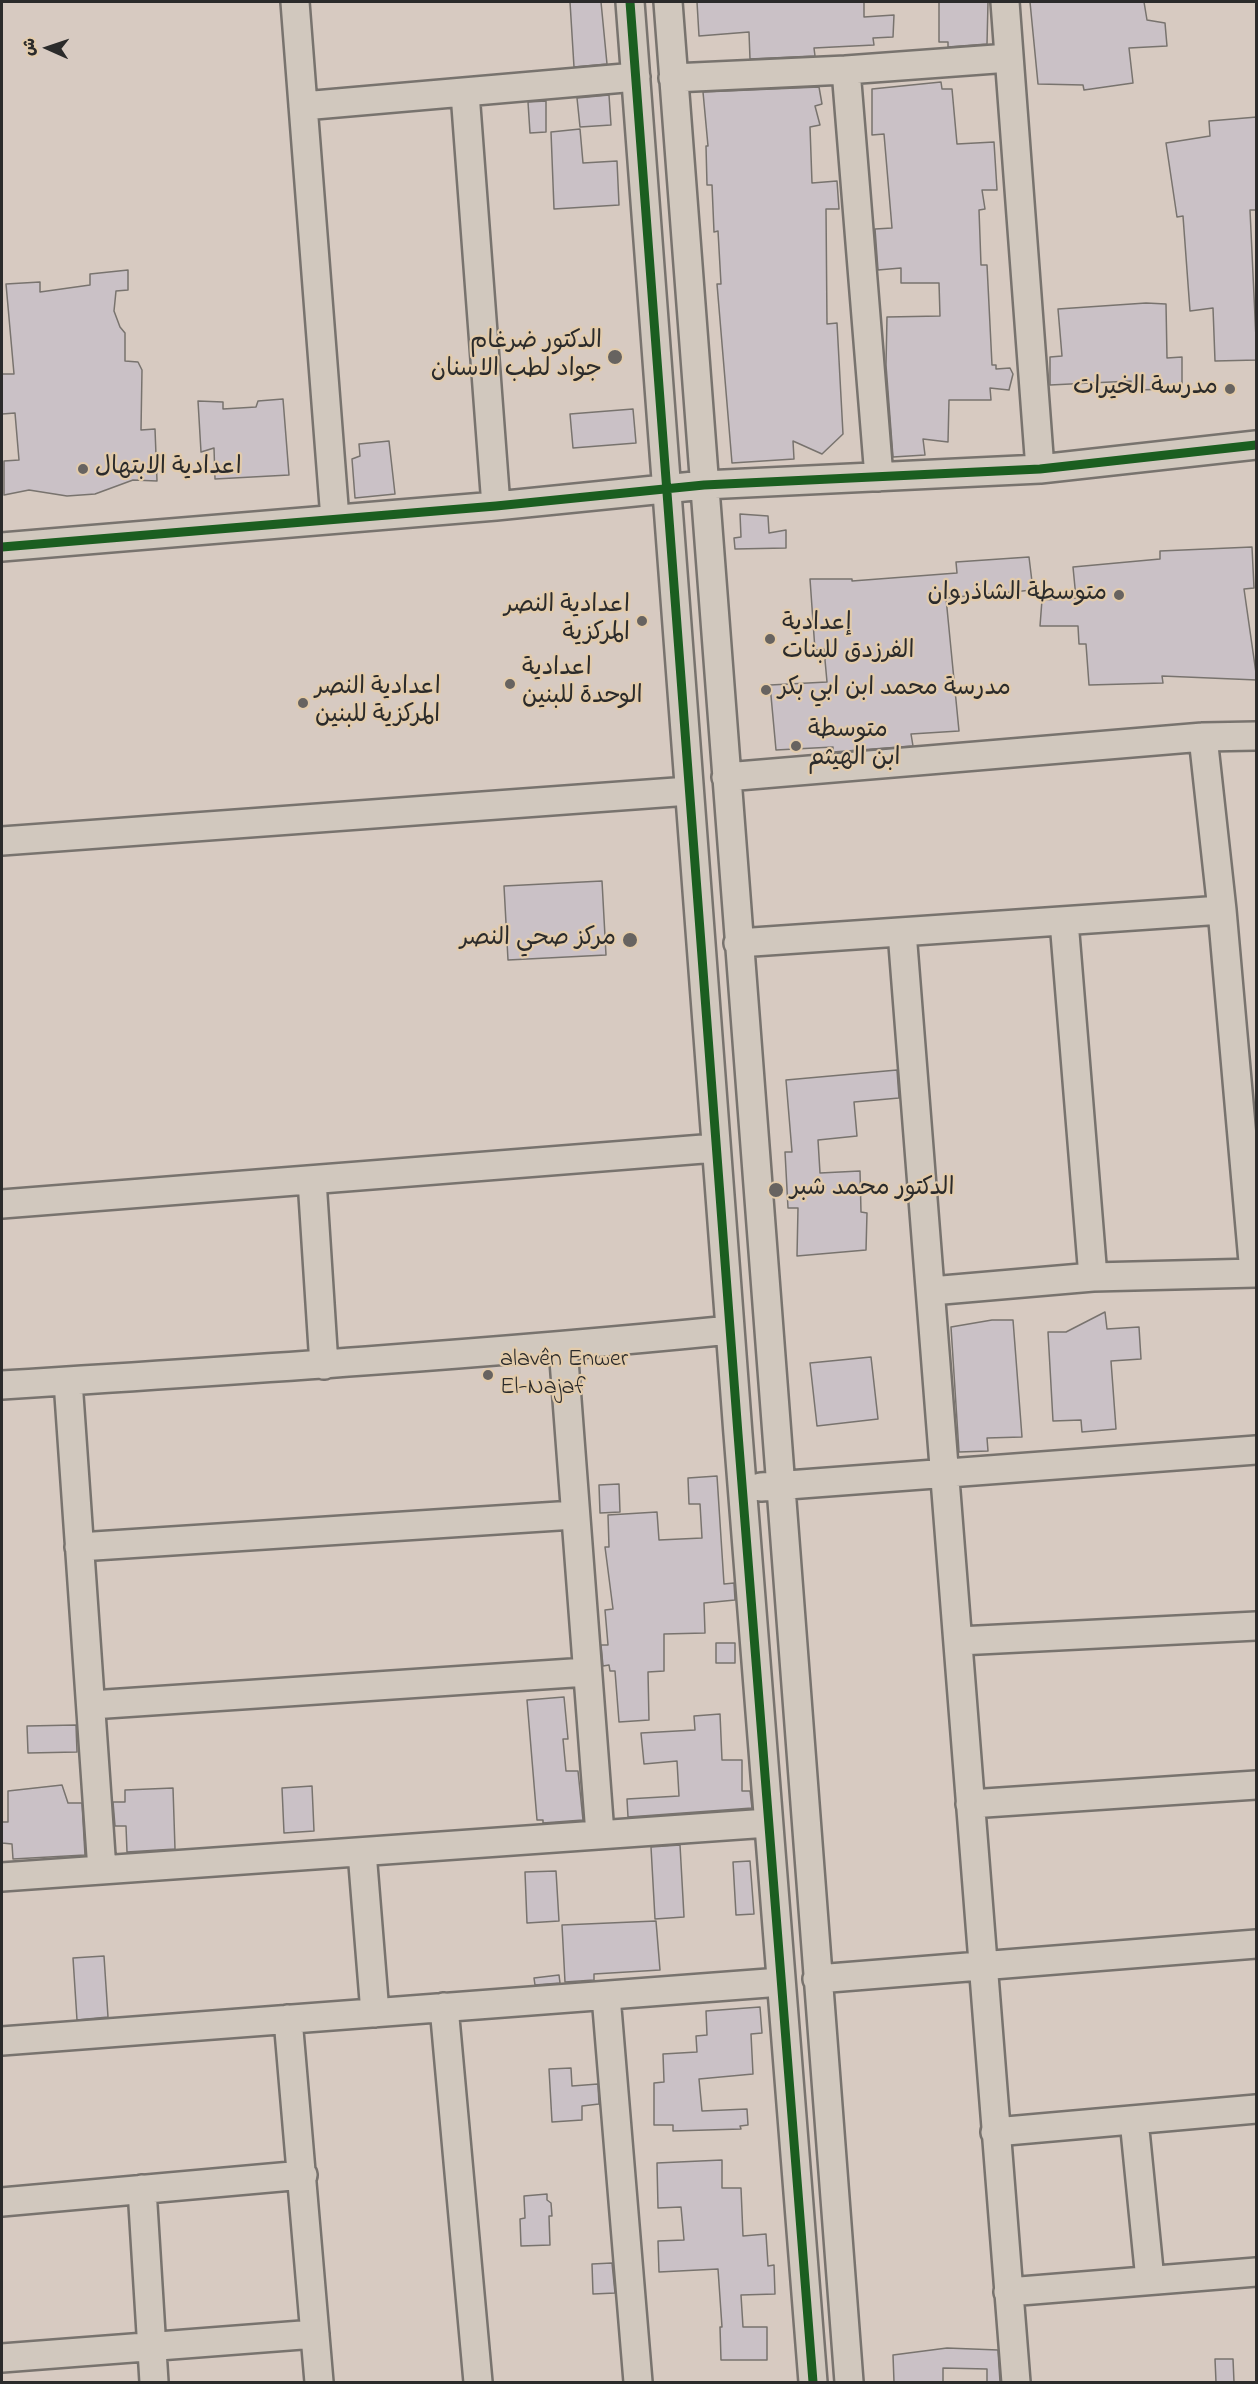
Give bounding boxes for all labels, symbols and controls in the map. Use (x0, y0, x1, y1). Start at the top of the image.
north arrow (18, 18, 78, 78)
text: ش (18, 38, 42, 56)
place label: الدكتور ضرغام جواد لطب الاسنان (431, 329, 602, 385)
marker: الدكتور ضرغام جواد لطب الاسنان (606, 348, 624, 366)
place label: مدرسة الخيرات (1073, 375, 1218, 403)
marker: مدرسة الخيرات (1223, 382, 1237, 396)
place label: اعدادية الابتهال (95, 455, 242, 483)
marker: اعدادية الابتهال (76, 462, 90, 476)
place label: متوسطة الشاذروان (928, 581, 1107, 609)
marker: متوسطة الشاذروان (1112, 588, 1126, 602)
place label: اعدادية النصر المركزية (504, 593, 630, 649)
place label: إعدادية الفرزدق للبنات (782, 611, 914, 667)
marker: اعدادية النصر المركزية (635, 614, 649, 628)
marker: إعدادية الفرزدق للبنات (763, 632, 777, 646)
place label: اعدادية الوحدة للبنين (522, 656, 643, 712)
place label: اعدادية النصر المركزية للبنين (315, 675, 441, 731)
place label: مدرسة محمد ابن ابي بكر (778, 676, 1011, 704)
marker: اعدادية الوحدة للبنين (503, 677, 517, 691)
marker: مدرسة محمد ابن ابي بكر (759, 683, 773, 697)
marker: اعدادية النصر المركزية للبنين (296, 696, 310, 710)
place label: متوسطة ابن الهيثم (808, 718, 901, 774)
marker: متوسطة ابن الهيثم (789, 739, 803, 753)
place label: مركز صحي النصر (460, 926, 616, 954)
marker: مركز صحي النصر (621, 931, 639, 949)
place label: الدكتور محمد شبر (790, 1176, 954, 1204)
marker: الدكتور محمد شبر (767, 1181, 785, 1199)
place label: alavên Enwer El-Najaf (500, 1347, 628, 1403)
marker: alavên Enwer El-Najaf (481, 1368, 495, 1382)

